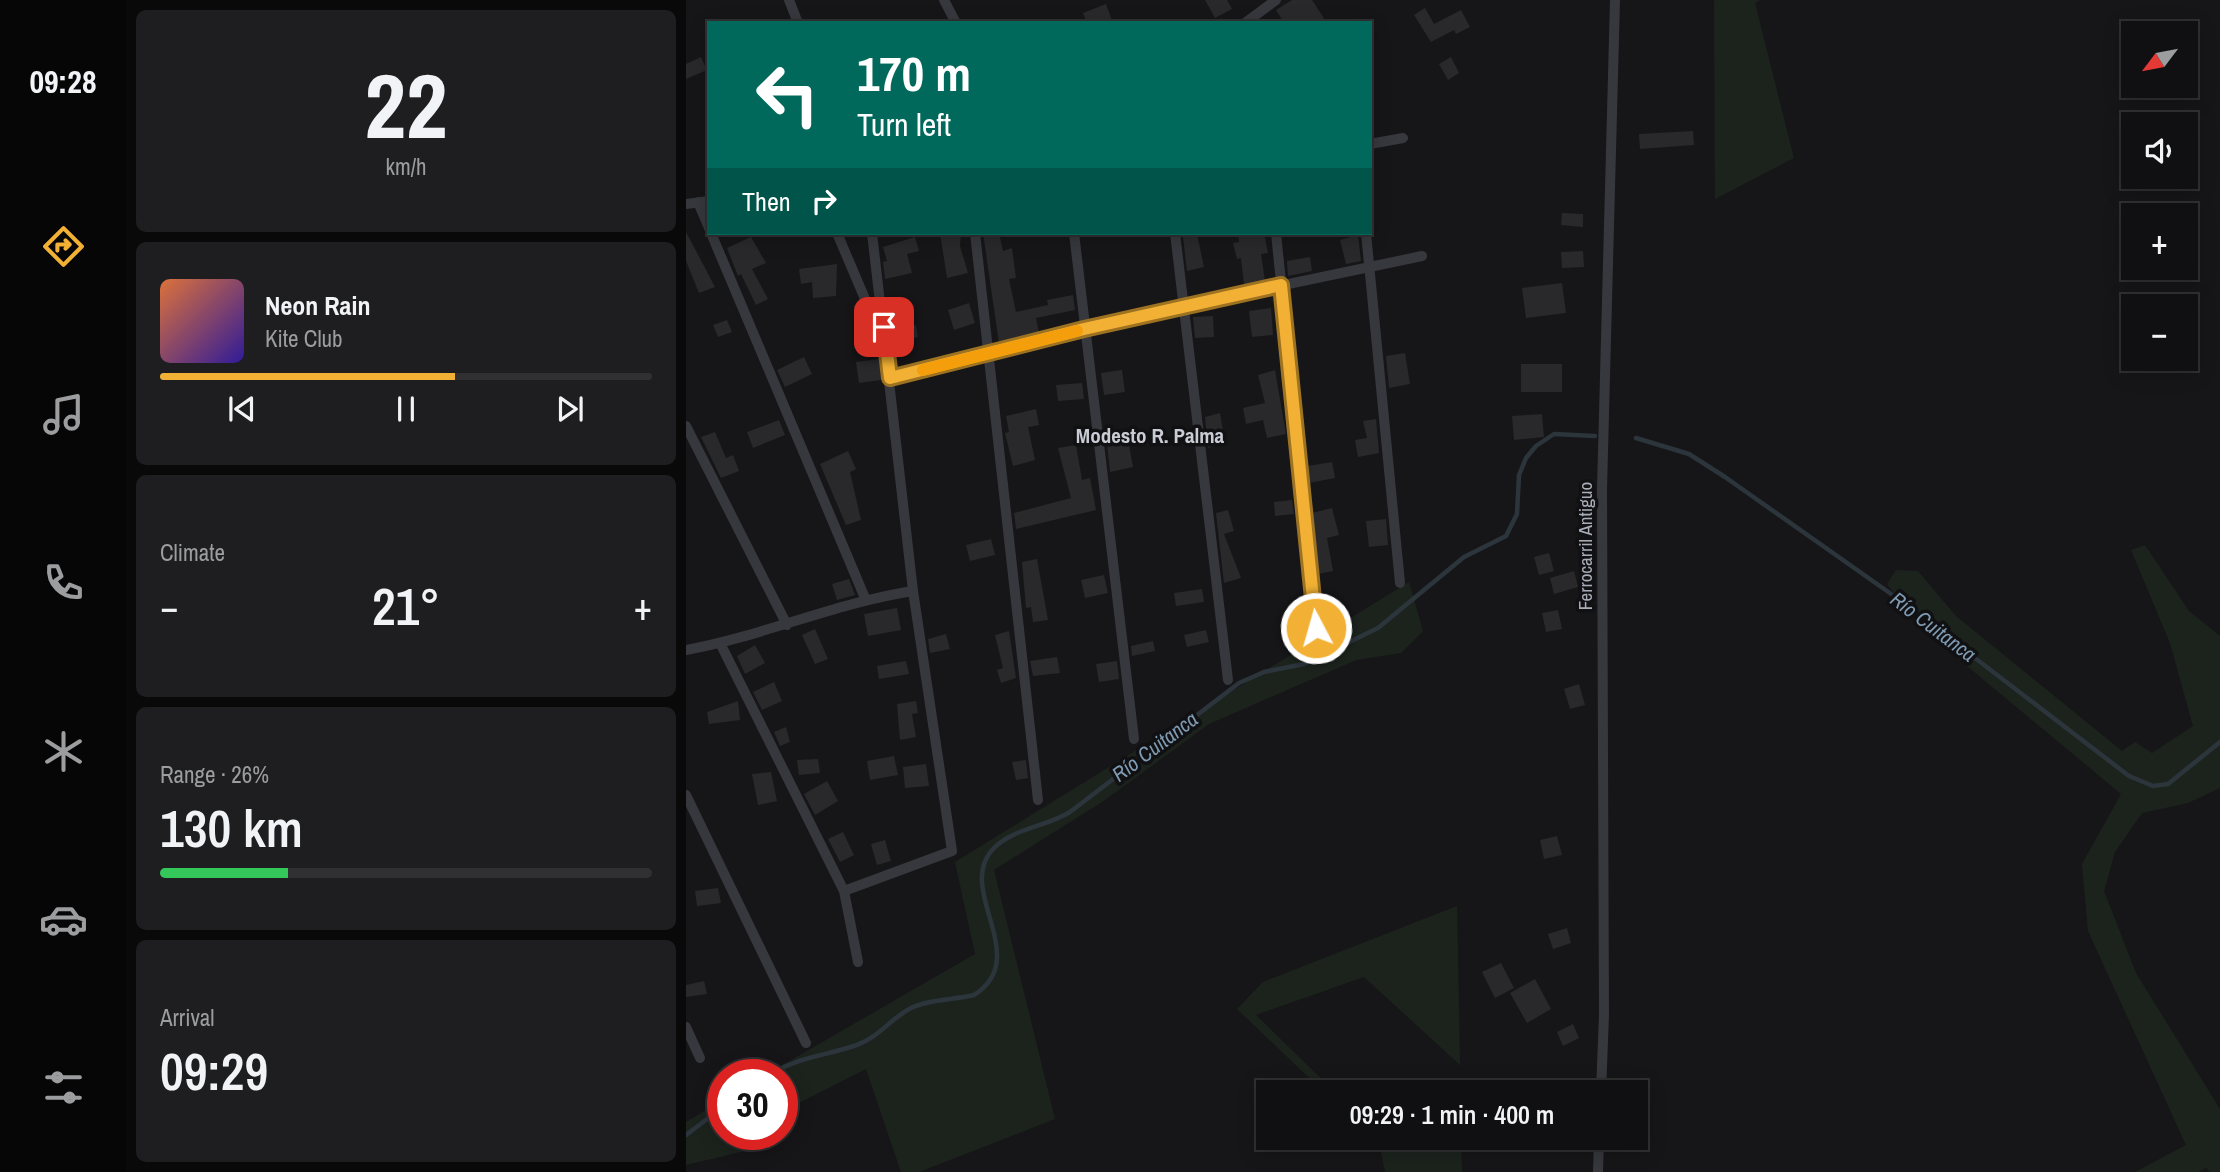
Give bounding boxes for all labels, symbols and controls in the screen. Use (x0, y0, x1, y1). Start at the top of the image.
north arrow (2121, 21, 2198, 98)
map controls (2121, 21, 2198, 371)
text: 170 m (857, 40, 971, 106)
text: 22 (365, 44, 448, 166)
icon: left (742, 49, 833, 140)
text: 09:28 (29, 60, 97, 103)
text: Turn left (857, 103, 951, 146)
button: sound (2121, 112, 2198, 189)
text: km/h (386, 151, 426, 182)
icon: right (805, 182, 843, 220)
text: Then (742, 184, 791, 219)
button: + (2121, 203, 2198, 280)
icon: directions (39, 222, 88, 271)
text: Neon Rain (265, 288, 370, 323)
button: − (2121, 294, 2198, 371)
pin (854, 297, 914, 357)
icon: arrive (865, 308, 903, 346)
text: Kite Club (265, 323, 343, 354)
icon: music (39, 390, 88, 439)
icon: previous (223, 390, 261, 428)
icon: pause (387, 390, 425, 428)
icon: next (551, 390, 589, 428)
district label: Modesto R. Palma (1076, 421, 1225, 450)
street label: Ferrocarril Antiguo (1572, 482, 1598, 610)
text: Climate (160, 537, 225, 568)
icon: phone (39, 558, 88, 607)
text: 21° (372, 571, 440, 641)
text: − (160, 581, 178, 632)
text: + (634, 581, 652, 632)
water label: Río Cuitanca (1884, 585, 1982, 668)
position arrow (1279, 591, 1353, 665)
water label: Río Cuitanca (1106, 705, 1204, 788)
icon: climate (39, 727, 88, 776)
text: Range · 26% (160, 759, 269, 790)
text: 130 km (160, 793, 303, 863)
icon: car (39, 895, 88, 944)
text: Arrival (160, 1002, 215, 1033)
text: 09:29 (160, 1036, 268, 1106)
speed limit sign: 30 (707, 1059, 798, 1150)
icon: filters (39, 1063, 88, 1112)
text: 09:29 · 1 min · 400 m (1350, 1097, 1554, 1132)

